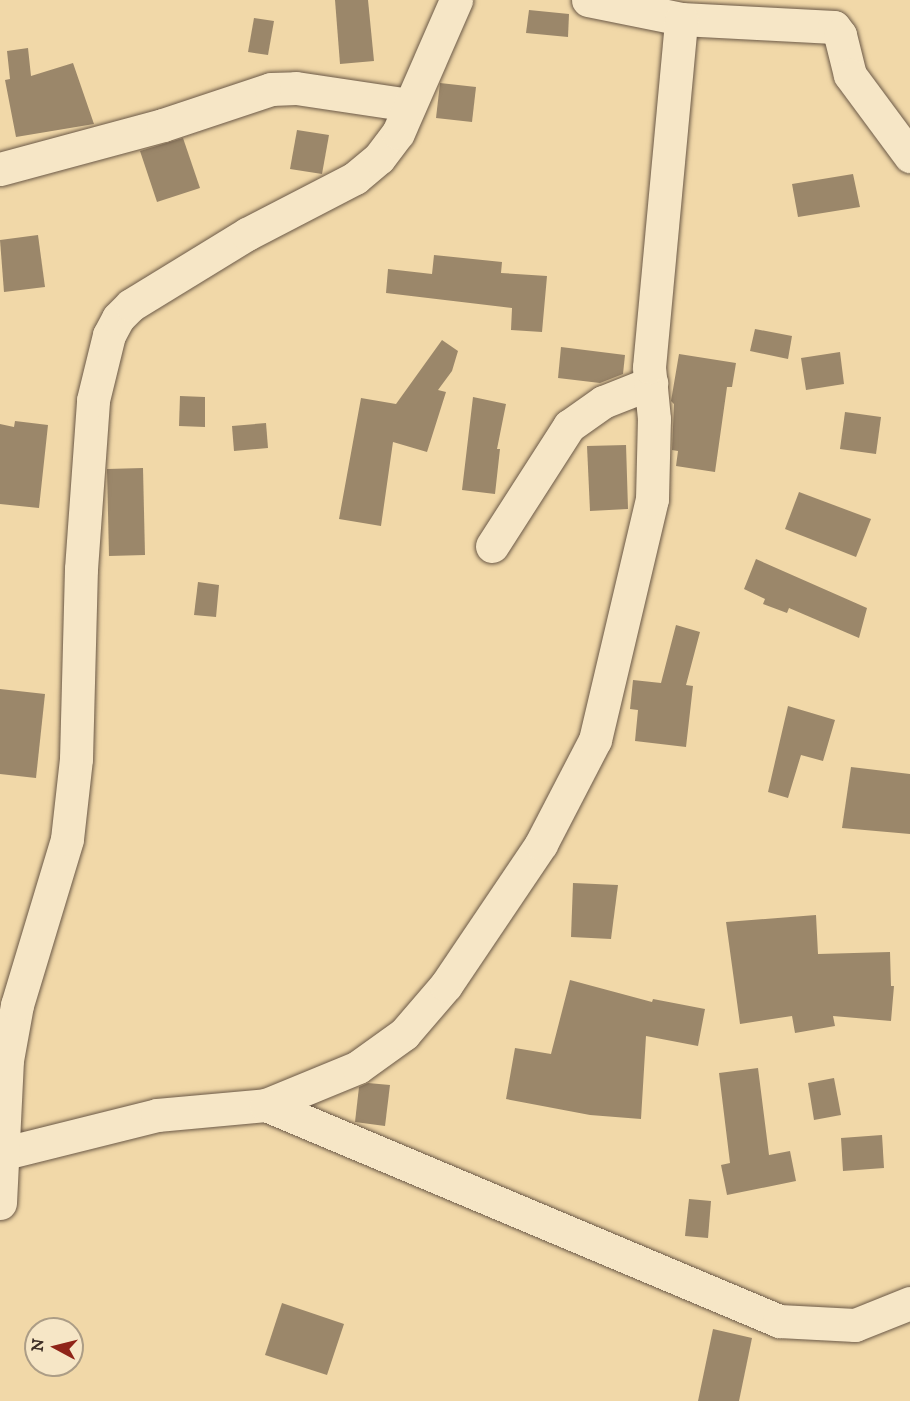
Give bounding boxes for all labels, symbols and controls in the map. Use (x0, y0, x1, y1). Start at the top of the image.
north arrow (24, 1317, 84, 1377)
text: N (27, 1337, 49, 1353)

